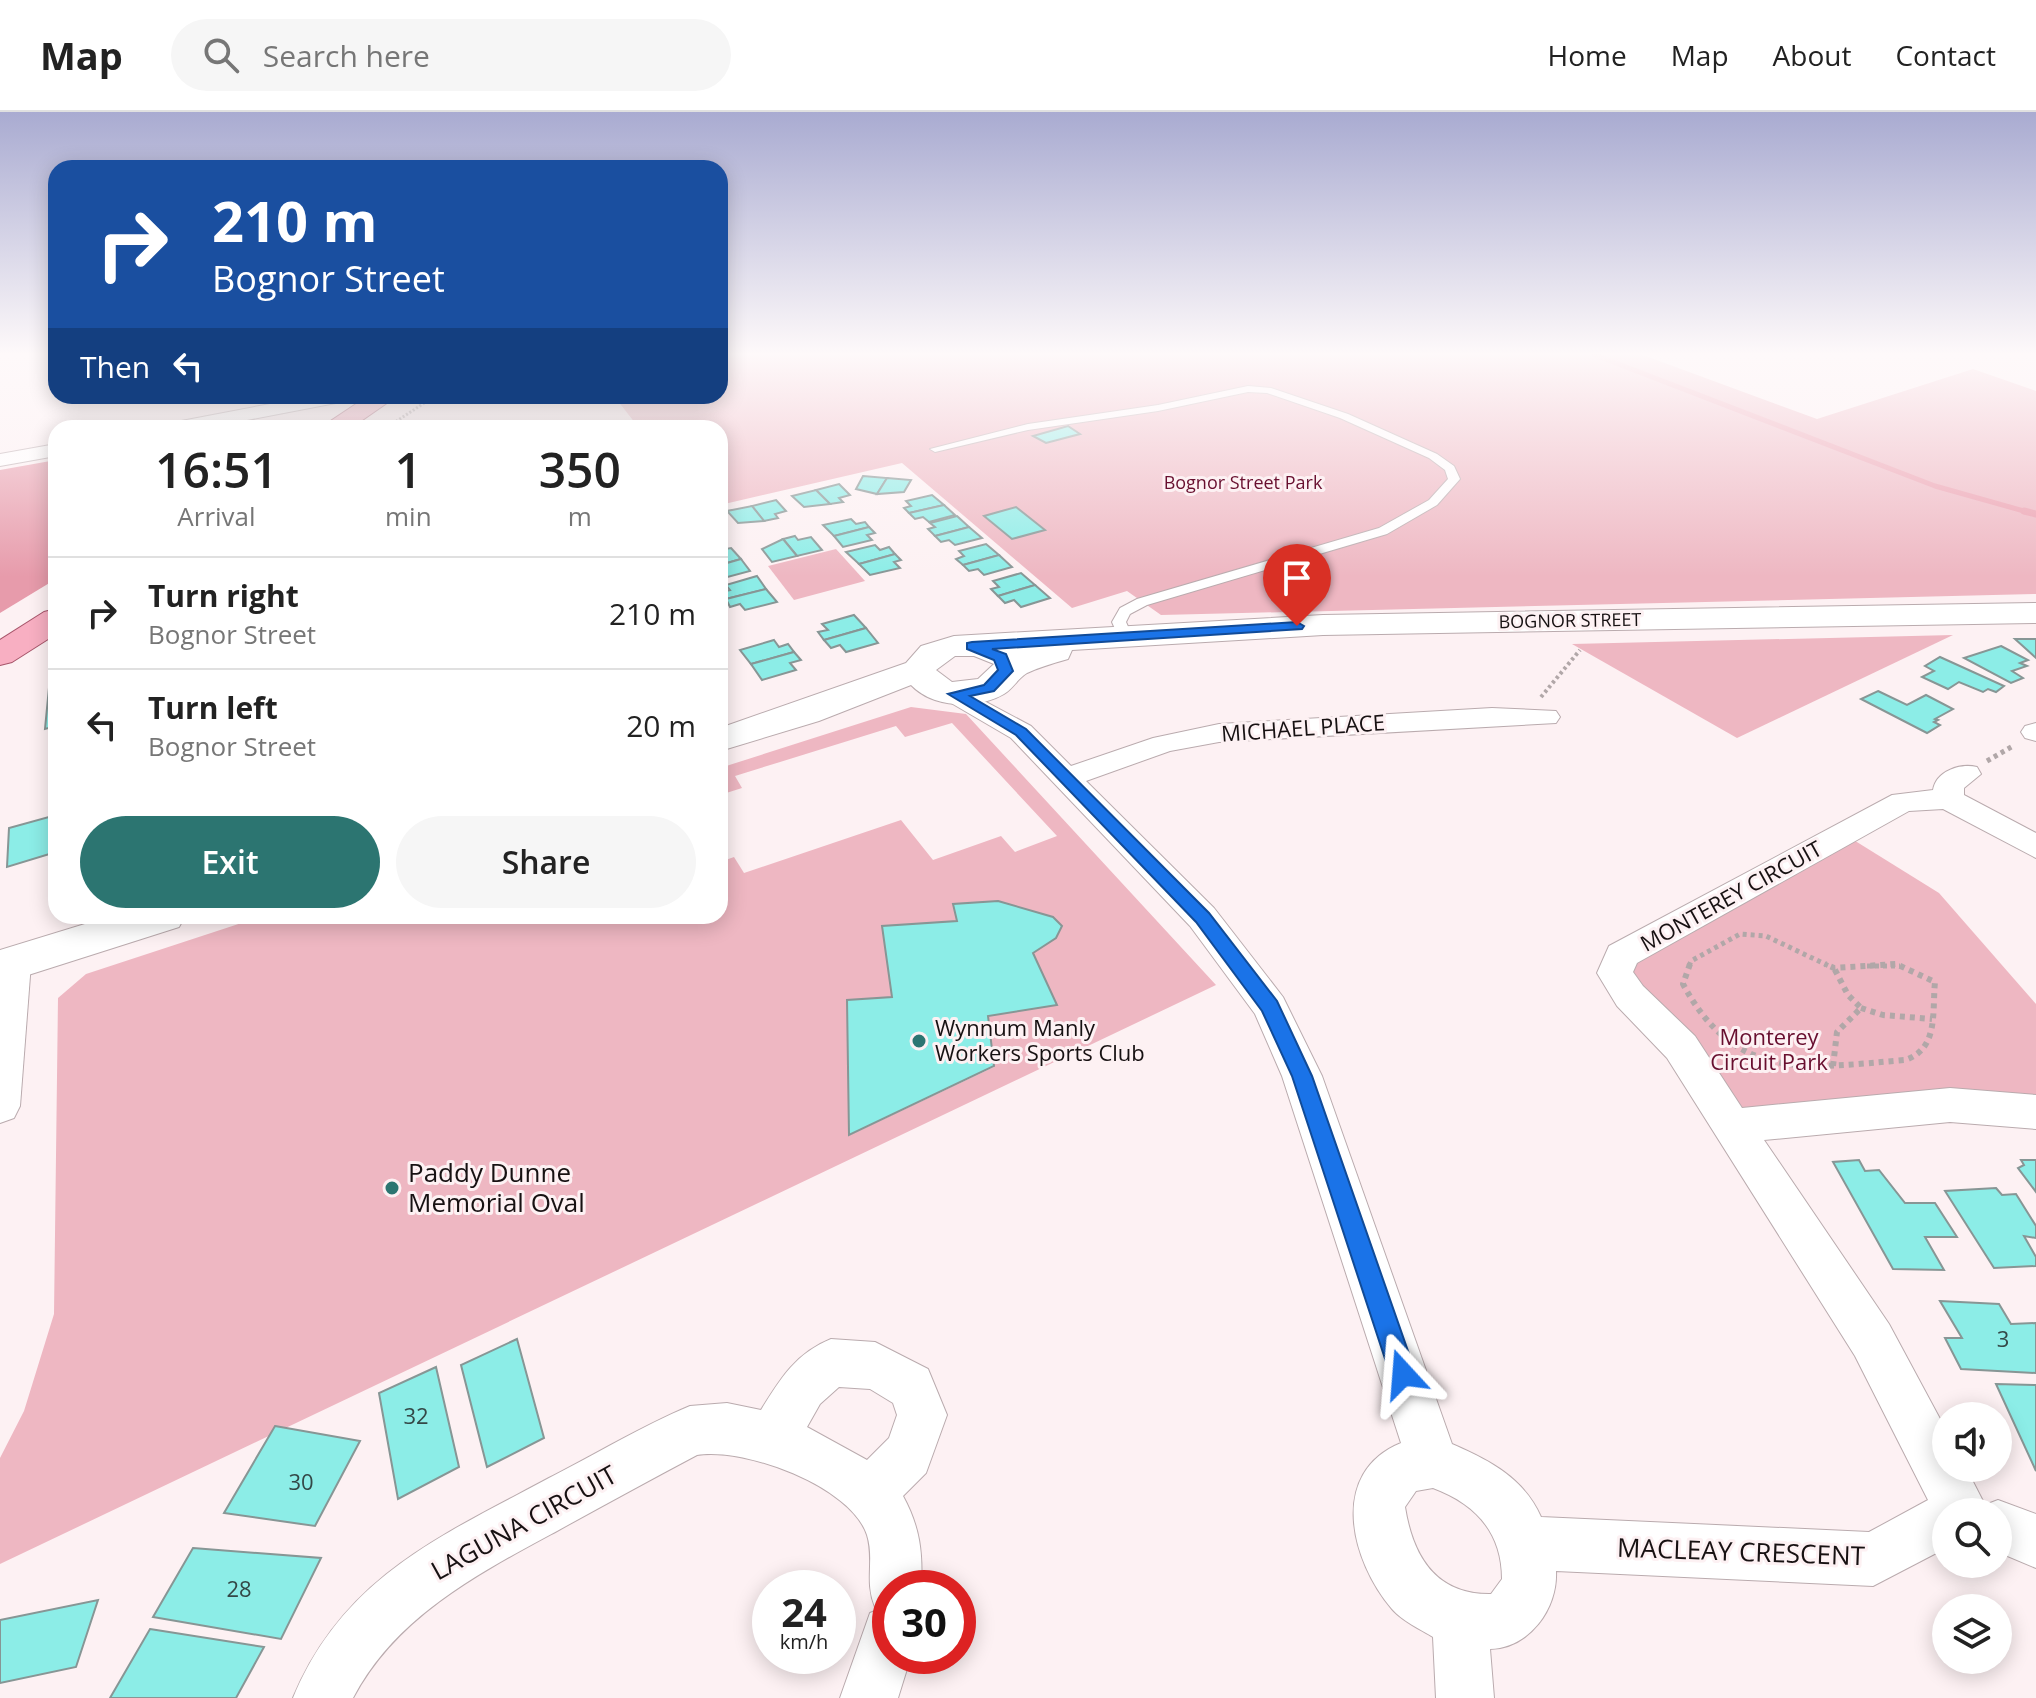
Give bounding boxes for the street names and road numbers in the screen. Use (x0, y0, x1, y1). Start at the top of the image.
street label: BOGNOR STREET (1498, 607, 1642, 633)
street label: MICHAEL PLACE (1220, 706, 1386, 748)
street label: MONTEREY CIRCUIT (1634, 833, 1827, 958)
street label: LAGUNA CIRCUIT (424, 1456, 623, 1588)
street label: MACLEAY CRESCENT (1617, 1529, 1866, 1573)

